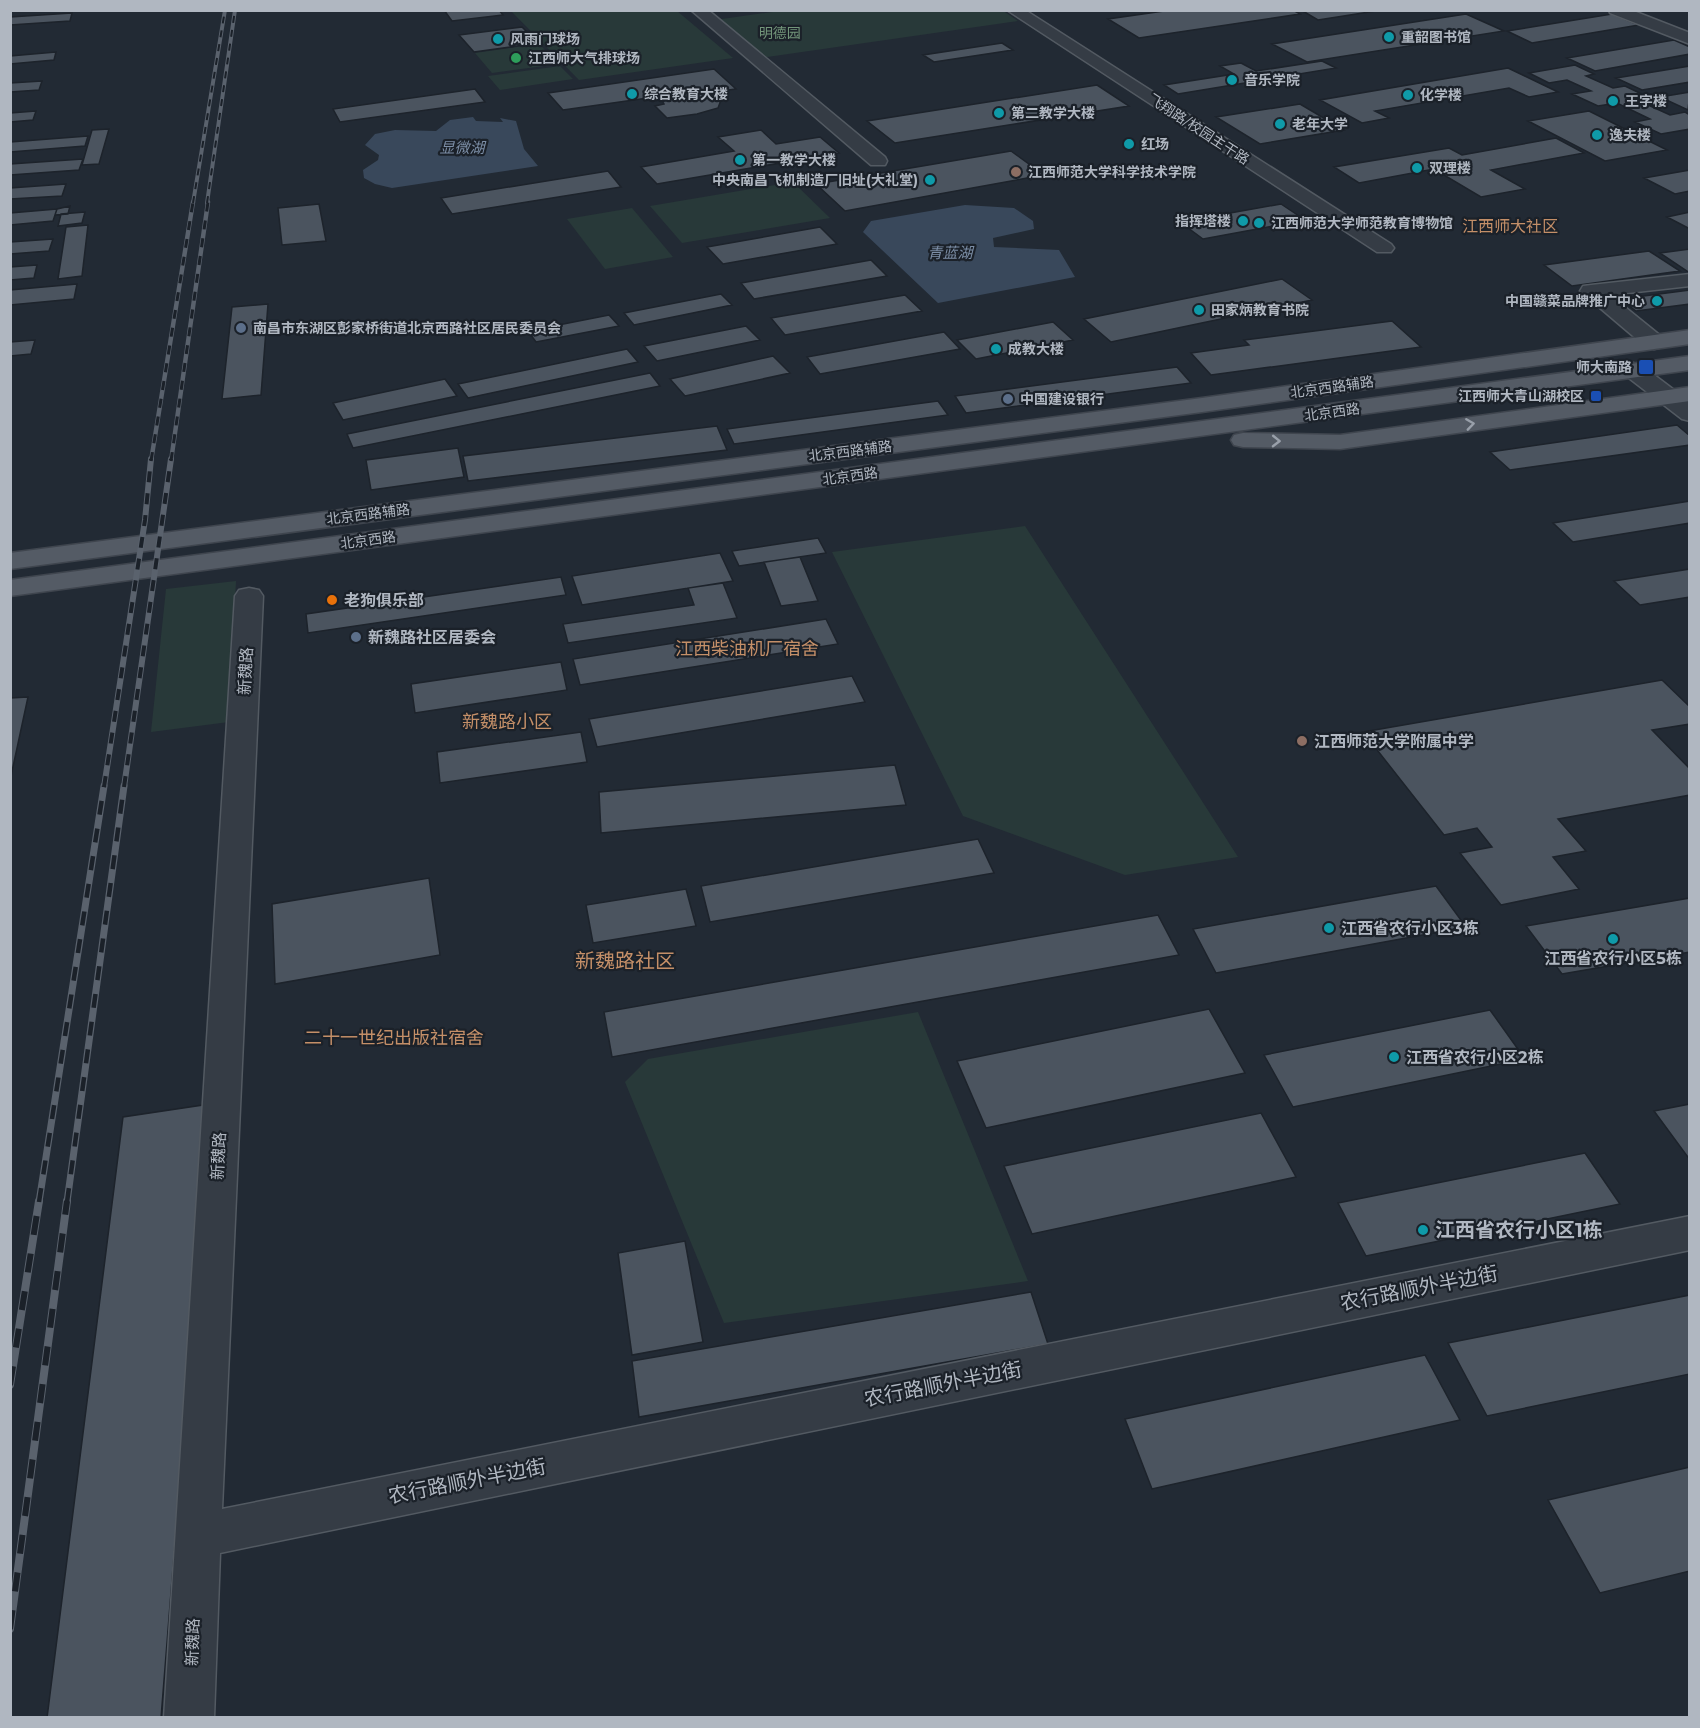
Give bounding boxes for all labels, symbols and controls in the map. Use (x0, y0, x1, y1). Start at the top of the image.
park label: 明德园 (759, 24, 801, 42)
place label: 重韶图书馆 (1401, 28, 1471, 46)
place label: 风雨门球场 (510, 30, 580, 48)
marker: 重韶图书馆 (1382, 30, 1396, 44)
marker: 风雨门球场 (491, 32, 505, 46)
place label: 江西师大气排球场 (528, 49, 640, 67)
marker: 江西师大气排球场 (509, 51, 523, 65)
place label: 音乐学院 (1244, 71, 1300, 89)
marker: 音乐学院 (1225, 73, 1239, 87)
place label: 综合教育大楼 (644, 85, 728, 103)
place label: 化学楼 (1420, 86, 1462, 104)
marker: 综合教育大楼 (625, 87, 639, 101)
marker: 化学楼 (1401, 88, 1415, 102)
street label: 飞翔路/校园主干路 (1145, 90, 1253, 168)
place label: 王字楼 (1625, 92, 1667, 110)
marker: 王字楼 (1606, 94, 1620, 108)
place label: 第二教学大楼 (1011, 104, 1095, 122)
marker: 第二教学大楼 (992, 106, 1006, 120)
place label: 老年大学 (1292, 115, 1348, 133)
marker: 老年大学 (1273, 117, 1287, 131)
place label: 逸夫楼 (1609, 126, 1651, 144)
marker: 逸夫楼 (1590, 128, 1604, 142)
place label: 红场 (1141, 135, 1169, 153)
marker: 红场 (1122, 137, 1136, 151)
water label: 显微湖 (439, 138, 486, 157)
place label: 第一教学大楼 (752, 151, 836, 169)
marker: 第一教学大楼 (733, 153, 747, 167)
place label: 双理楼 (1429, 159, 1471, 177)
marker: 双理楼 (1410, 161, 1424, 175)
place label: 江西师范大学科学技术学院 (1028, 163, 1196, 181)
marker: 江西师范大学科学技术学院 (1009, 165, 1023, 179)
place label: 中央南昌飞机制造厂旧址(大礼堂) (712, 171, 918, 189)
marker: 中央南昌飞机制造厂旧址(大礼堂) (923, 173, 937, 187)
place label: 指挥塔楼 (1175, 212, 1231, 230)
marker: 指挥塔楼 (1236, 214, 1250, 228)
place label: 江西师范大学师范教育博物馆 (1271, 214, 1453, 232)
marker: 江西师范大学师范教育博物馆 (1252, 216, 1266, 230)
district label: 江西师大社区 (1462, 217, 1558, 236)
water label: 青蓝湖 (927, 243, 974, 262)
place label: 中国赣菜品牌推广中心 (1505, 292, 1645, 310)
marker: 中国赣菜品牌推广中心 (1650, 294, 1664, 308)
place label: 田家炳教育书院 (1211, 301, 1309, 319)
marker: 田家炳教育书院 (1192, 303, 1206, 317)
place label: 南昌市东湖区彭家桥街道北京西路社区居民委员会 (253, 319, 561, 337)
marker: 南昌市东湖区彭家桥街道北京西路社区居民委员会 (234, 321, 248, 335)
place label: 成教大楼 (1008, 340, 1064, 358)
marker: 成教大楼 (989, 342, 1003, 356)
place label: 师大南路 (1576, 358, 1632, 376)
marker: 师大南路 (1637, 358, 1655, 376)
street label: 北京西路辅路 (1289, 372, 1375, 402)
place label: 江西师大青山湖校区 (1458, 387, 1584, 405)
marker: 江西师大青山湖校区 (1589, 389, 1603, 403)
place label: 中国建设银行 (1020, 390, 1104, 408)
marker: 中国建设银行 (1001, 392, 1015, 406)
street label: 北京西路 (1303, 399, 1361, 425)
one-way arrow (1465, 419, 1474, 431)
one-way arrow (1272, 435, 1281, 447)
street label: 北京西路辅路 (807, 437, 893, 465)
street label: 北京西路 (821, 463, 879, 489)
street label: 北京西路辅路 (325, 500, 411, 528)
street label: 北京西路 (339, 527, 397, 553)
place label: 老狗俱乐部 (344, 591, 424, 610)
marker: 老狗俱乐部 (325, 593, 339, 607)
place label: 新魏路社区居委会 (368, 628, 496, 647)
marker: 新魏路社区居委会 (349, 630, 363, 644)
district label: 江西柴油机厂宿舍 (675, 638, 819, 660)
street label: 新魏路 (235, 647, 256, 695)
district label: 新魏路小区 (462, 711, 552, 733)
place label: 江西师范大学附属中学 (1314, 732, 1474, 751)
marker: 江西师范大学附属中学 (1295, 734, 1309, 748)
place label: 江西省农行小区3栋 (1341, 919, 1478, 938)
marker: 江西省农行小区3栋 (1322, 921, 1336, 935)
marker: 江西省农行小区5栋 (1606, 932, 1620, 946)
district label: 新魏路社区 (575, 949, 675, 973)
place label: 江西省农行小区5栋 (1544, 949, 1682, 968)
district label: 二十一世纪出版社宿舍 (304, 1027, 484, 1049)
place label: 江西省农行小区2栋 (1406, 1048, 1543, 1067)
marker: 江西省农行小区2栋 (1387, 1050, 1401, 1064)
street label: 新魏路 (208, 1132, 229, 1180)
place label: 江西省农行小区1栋 (1435, 1218, 1603, 1242)
marker: 江西省农行小区1栋 (1416, 1223, 1430, 1237)
street label: 农行路顺外半边街 (1338, 1261, 1500, 1315)
street label: 农行路顺外半边街 (862, 1357, 1024, 1411)
street label: 农行路顺外半边街 (386, 1454, 548, 1508)
street label: 新魏路 (182, 1618, 203, 1666)

